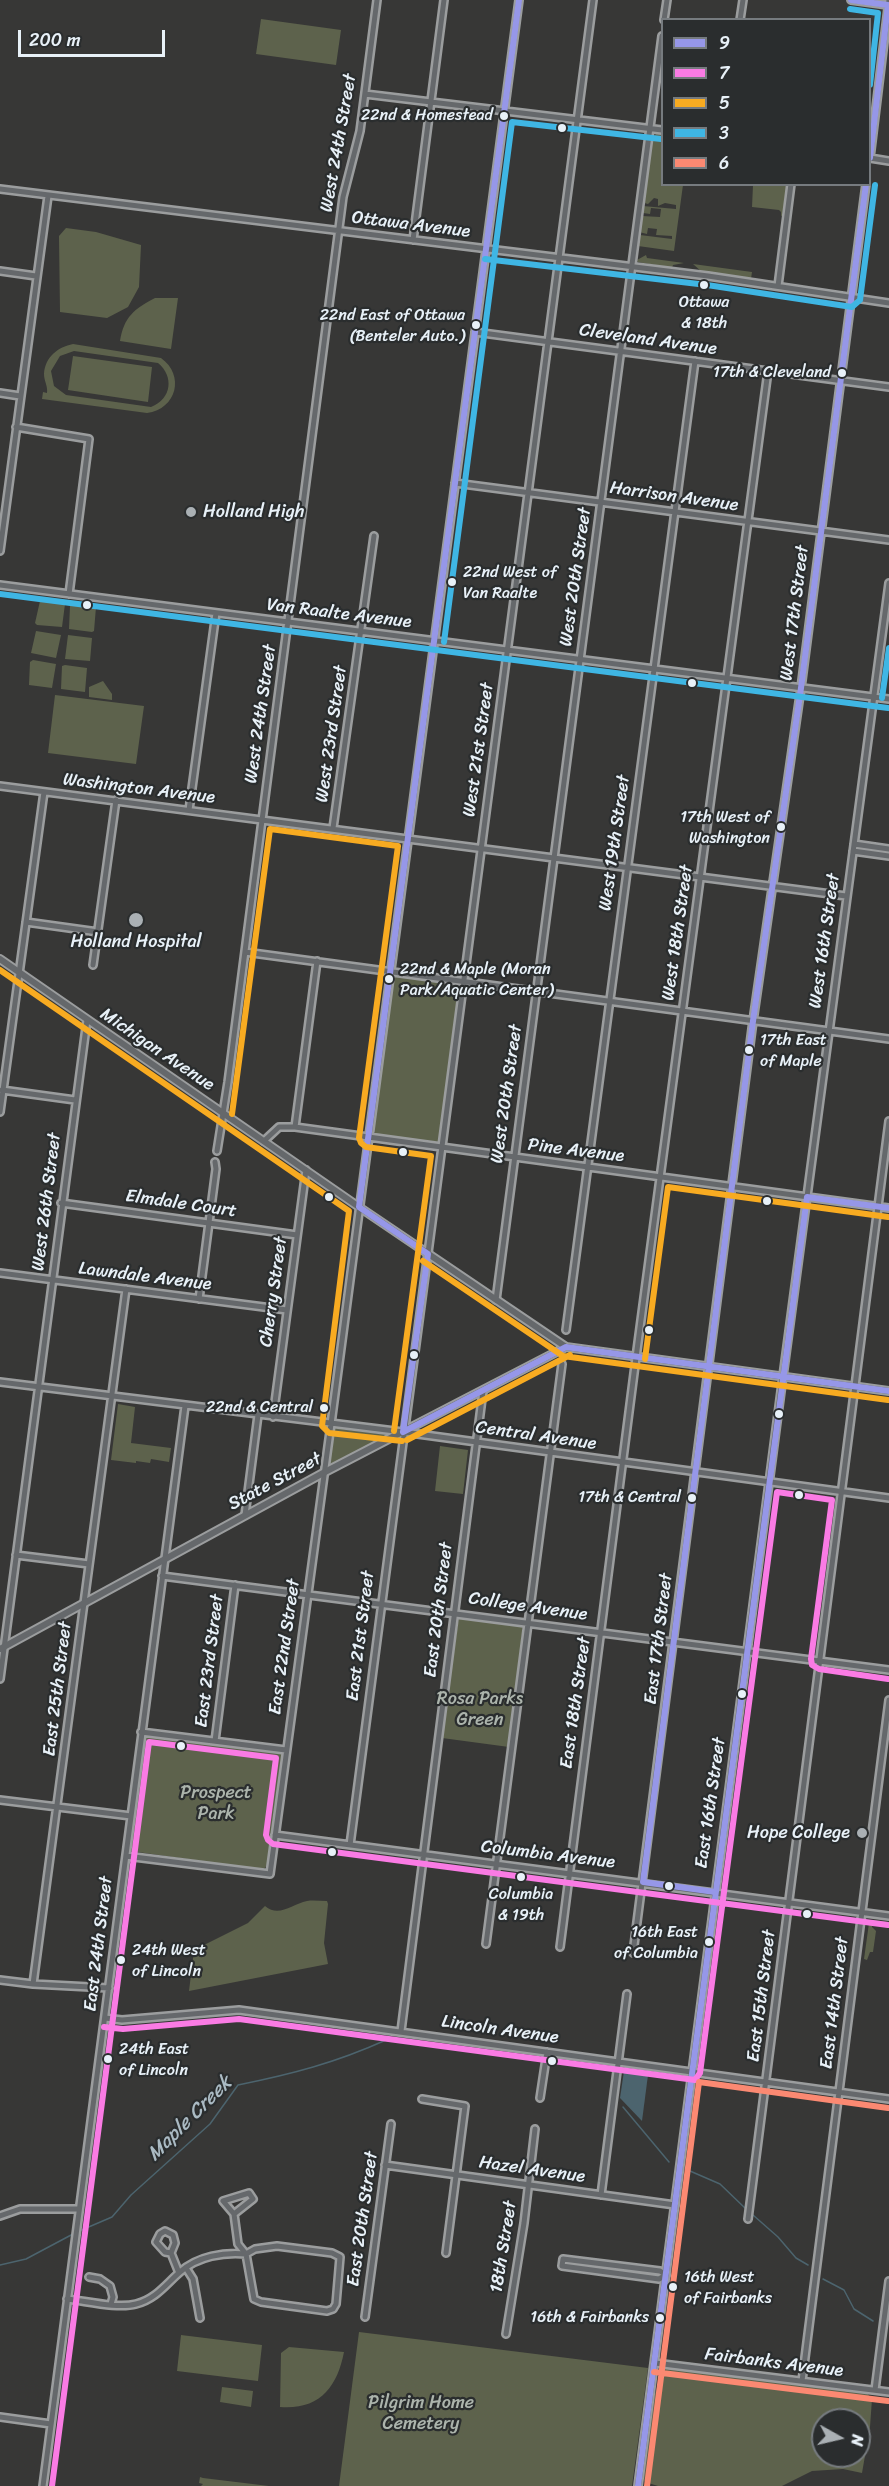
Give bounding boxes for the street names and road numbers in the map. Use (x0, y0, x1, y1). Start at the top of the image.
street label: West 24th Street (316, 72, 362, 214)
street label: Ottawa Avenue (351, 207, 471, 243)
street label: Cleveland Avenue (578, 320, 718, 360)
street label: Harrison Avenue (608, 477, 740, 517)
street label: West 20th Street (556, 506, 596, 648)
street label: West 17th Street (776, 544, 814, 682)
street label: Van Raalte Avenue (265, 594, 413, 634)
street label: West 24th Street (241, 643, 281, 785)
street label: West 23rd Street (312, 664, 352, 804)
street label: West 21st Street (459, 682, 499, 818)
street label: Washington Avenue (62, 769, 216, 809)
street label: West 19th Street (595, 774, 635, 912)
street label: West 18th Street (658, 864, 698, 1002)
street label: West 16th Street (805, 872, 845, 1010)
street label: Michigan Avenue (96, 1004, 218, 1096)
street label: West 20th Street (487, 1023, 527, 1165)
street label: West 26th Street (28, 1132, 66, 1272)
street label: Pine Avenue (527, 1134, 625, 1168)
street label: Elmdale Court (124, 1186, 238, 1222)
street label: Cherry Street (256, 1236, 292, 1348)
street label: Lawndale Avenue (77, 1258, 213, 1296)
street label: Central Avenue (474, 1417, 598, 1455)
street label: State Street (225, 1448, 325, 1516)
street label: East 20th Street (420, 1541, 458, 1679)
street label: East 21st Street (342, 1570, 380, 1702)
street label: East 17th Street (640, 1572, 678, 1706)
street label: East 22nd Street (265, 1578, 305, 1716)
street label: College Avenue (467, 1588, 589, 1626)
street label: East 23rd Street (191, 1593, 229, 1729)
street label: East 25th Street (39, 1620, 77, 1758)
street label: East 18th Street (556, 1636, 596, 1770)
street label: East 16th Street (691, 1736, 731, 1870)
street label: Columbia Avenue (480, 1836, 616, 1874)
street label: East 24th Street (80, 1875, 118, 2013)
street label: East 15th Street (743, 1929, 781, 2063)
street label: East 14th Street (816, 1936, 854, 2070)
street label: Lincoln Avenue (440, 2011, 560, 2049)
street label: East 20th Street (343, 2150, 383, 2288)
street label: Hazel Avenue (478, 2152, 586, 2188)
street label: 18th Street (486, 2199, 522, 2295)
street label: Fairbanks Avenue (703, 2344, 845, 2382)

